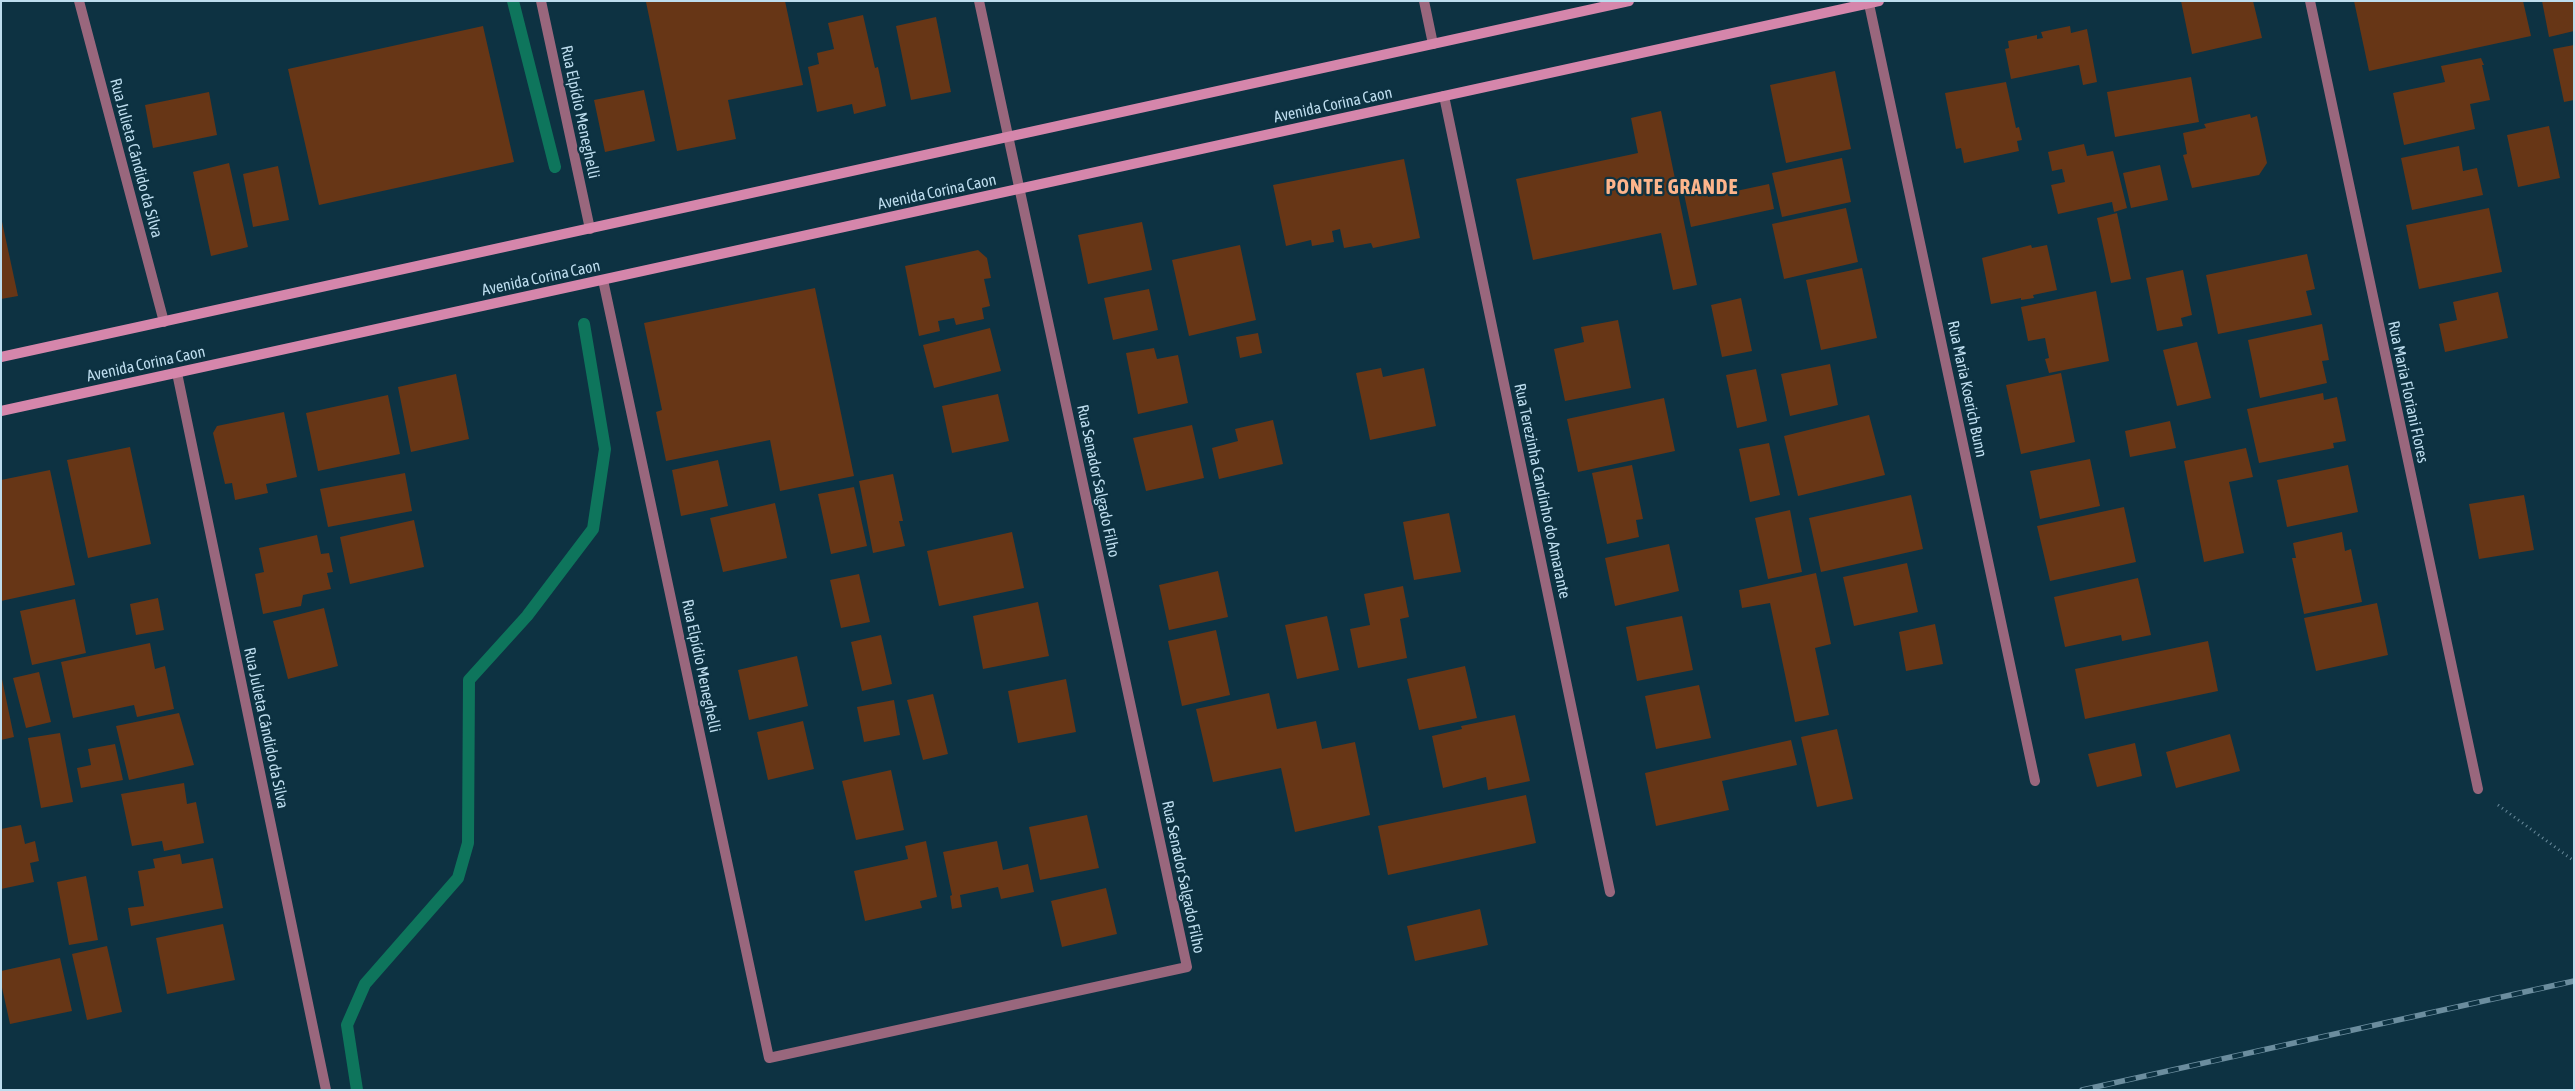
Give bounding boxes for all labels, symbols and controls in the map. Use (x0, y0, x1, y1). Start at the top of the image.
street label: Rua Elpídio Meneghelli (557, 44, 603, 180)
street label: Rua Julieta Cândido da Silva (105, 76, 167, 240)
street label: Avenida Corina Caon (1272, 83, 1394, 127)
street label: Avenida Corina Caon (876, 170, 998, 214)
district label: PONTE GRANDE (1604, 174, 1740, 200)
street label: Avenida Corina Caon (480, 256, 602, 300)
street label: Rua Maria Koerich Bunn (1943, 319, 1991, 459)
street label: Rua Maria Floriani Flores (2384, 319, 2432, 465)
street label: Avenida Corina Caon (85, 342, 207, 386)
street label: Rua Terezinha Candinho do Amarante (1510, 382, 1574, 600)
street label: Rua Senador Salgado Filho (1072, 403, 1124, 559)
street label: Rua Elpídio Meneghelli (678, 598, 724, 734)
street label: Rua Julieta Cândido da Silva (240, 646, 292, 810)
street label: Rua Senador Salgado Filho (1157, 799, 1209, 955)

